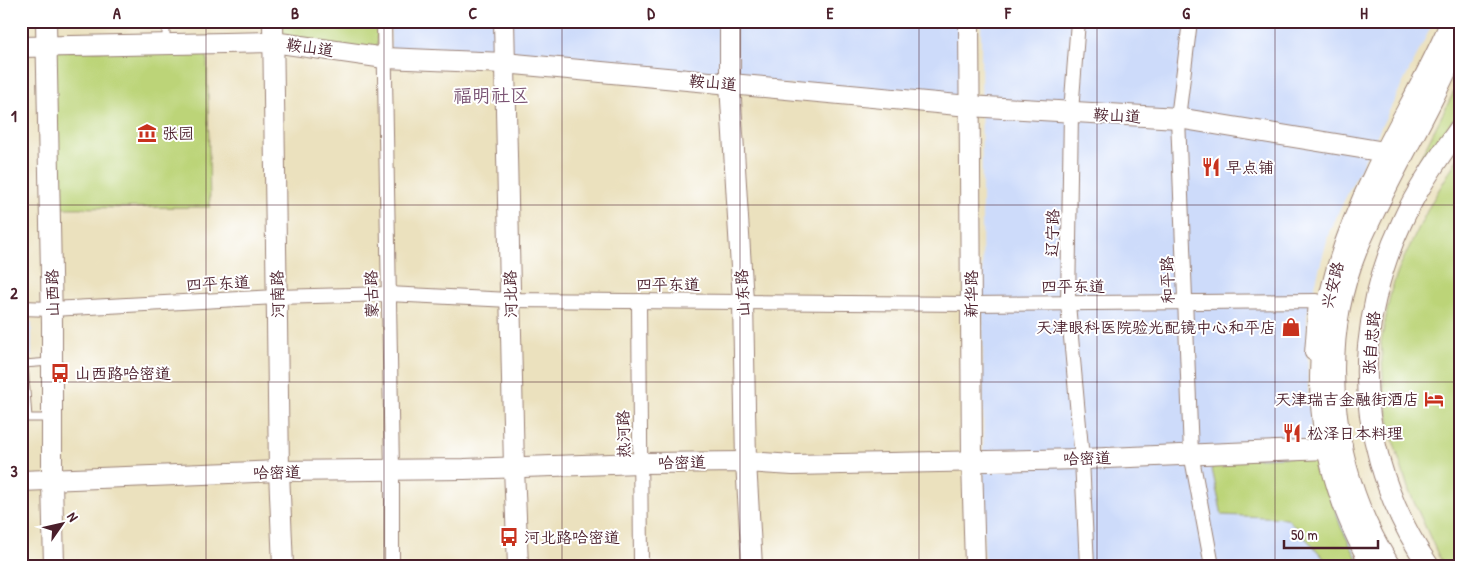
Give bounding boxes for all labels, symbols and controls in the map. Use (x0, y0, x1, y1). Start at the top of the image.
text: A (113, 2, 121, 24)
text: B (291, 2, 299, 24)
text: C (469, 2, 478, 24)
text: D (647, 2, 655, 24)
text: E (826, 2, 834, 24)
text: F (1004, 2, 1012, 24)
text: G (1182, 2, 1190, 24)
text: H (1360, 2, 1368, 24)
street label: 鞍山道 (285, 33, 335, 61)
street label: 鞍山道 (688, 69, 738, 95)
district label: 福明社区 (453, 82, 529, 108)
street label: 鞍山道 (1092, 103, 1142, 127)
text: 1 (11, 105, 17, 127)
museum icon: 张园 (136, 122, 158, 144)
place label: 张园 (162, 122, 194, 144)
restaurant icon: 早点铺 (1200, 156, 1222, 178)
place label: 早点铺 (1226, 156, 1274, 178)
street label: 辽宁路 (1041, 209, 1063, 257)
street label: 和平路 (1155, 256, 1179, 304)
street label: 兴安路 (1316, 259, 1348, 311)
street label: 山东路 (730, 268, 754, 318)
street label: 山西路 (41, 269, 63, 317)
street label: 四平东道 (185, 270, 251, 296)
street label: 河南路 (266, 270, 288, 318)
street label: 蒙古路 (360, 270, 382, 318)
street label: 河北路 (499, 270, 521, 318)
street label: 新华路 (960, 270, 982, 318)
street label: 四平东道 (636, 273, 700, 295)
street label: 四平东道 (1041, 275, 1105, 297)
text: 2 (10, 282, 18, 304)
street label: 张自忠路 (1357, 310, 1385, 376)
place label: 天津眼科医院验光配镜中心和平店 (1036, 316, 1276, 338)
shop icon: 天津眼科医院验光配镜中心和平店 (1280, 316, 1302, 338)
bus stop icon: 山西路哈密道 (49, 362, 71, 384)
place label: 山西路哈密道 (75, 362, 171, 384)
place label: 天津瑞吉金融街酒店 (1275, 388, 1419, 410)
hotel icon: 天津瑞吉金融街酒店 (1423, 388, 1445, 410)
street label: 热河路 (612, 410, 634, 458)
restaurant icon: 松泽日本料理 (1281, 422, 1303, 444)
place label: 松泽日本料理 (1307, 422, 1403, 444)
street label: 哈密道 (1063, 446, 1111, 470)
street label: 哈密道 (658, 451, 706, 473)
text: 3 (10, 460, 18, 482)
street label: 哈密道 (253, 461, 301, 483)
north arrow (38, 500, 88, 550)
text: N (63, 508, 83, 525)
scale bar (1284, 517, 1377, 549)
text: 50 m (1291, 524, 1318, 545)
bus stop icon: 河北路哈密道 (498, 526, 520, 548)
place label: 河北路哈密道 (524, 526, 620, 548)

